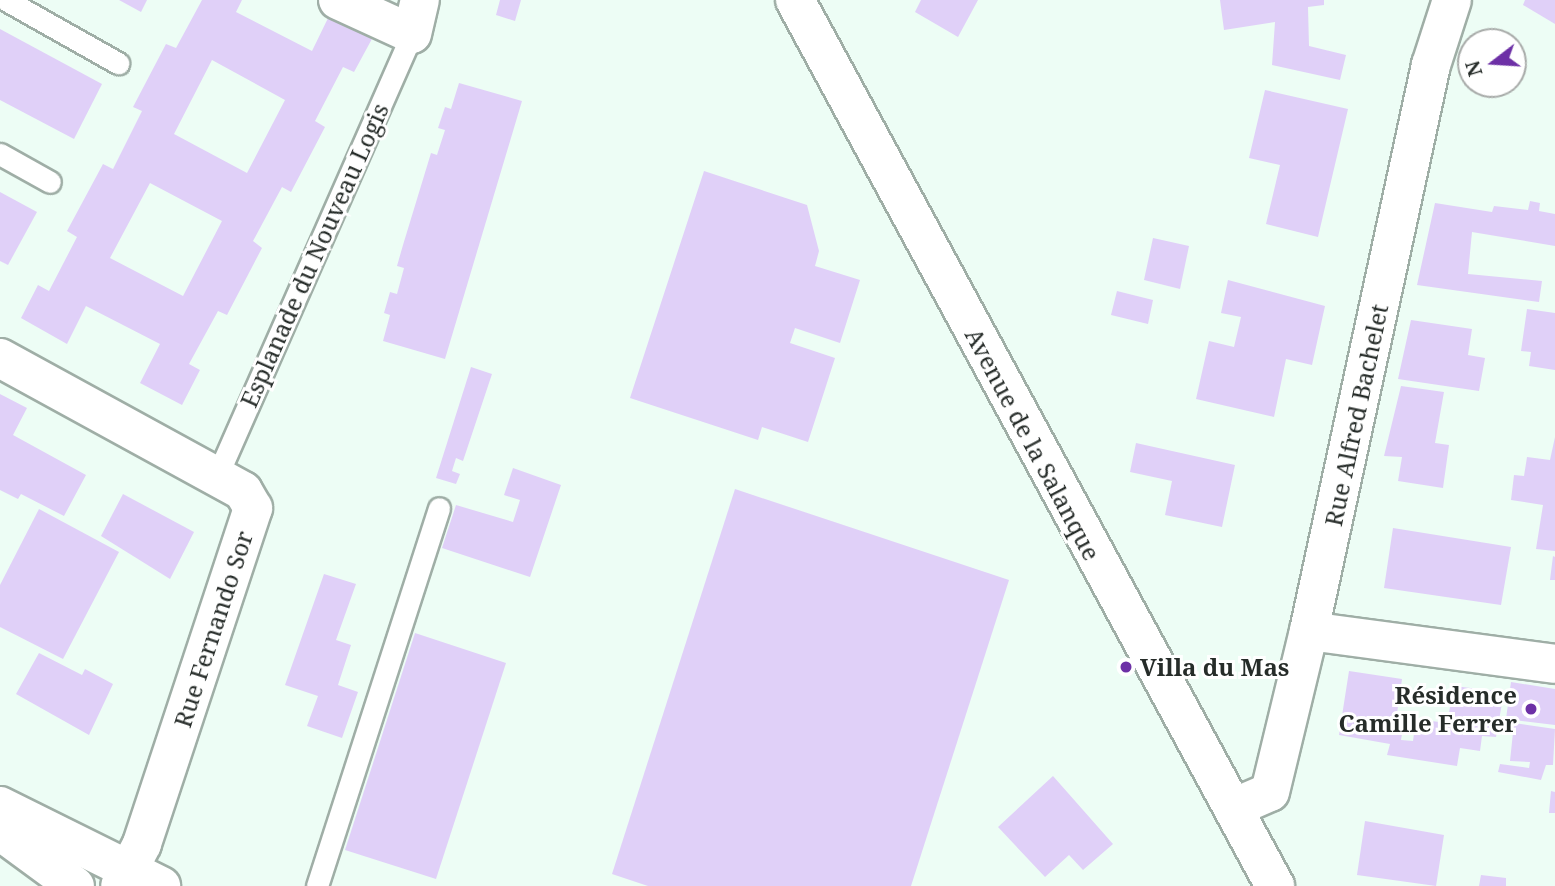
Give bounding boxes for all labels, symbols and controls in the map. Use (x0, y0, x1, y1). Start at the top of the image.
north arrow (1457, 28, 1527, 98)
text: N (1459, 58, 1488, 80)
street label: Esplanade du Nouveau Logis (234, 98, 394, 412)
street label: Rue Alfred Bachelet (1318, 301, 1394, 529)
street label: Avenue de la Salanque (960, 323, 1106, 565)
street label: Rue Fernando Sor (168, 527, 258, 731)
place label: Villa du Mas (1140, 653, 1289, 681)
marker: Villa du Mas (1118, 659, 1134, 675)
place label: Résidence Camille Ferrer (1339, 681, 1517, 737)
marker: Résidence Camille Ferrer (1523, 701, 1539, 717)

